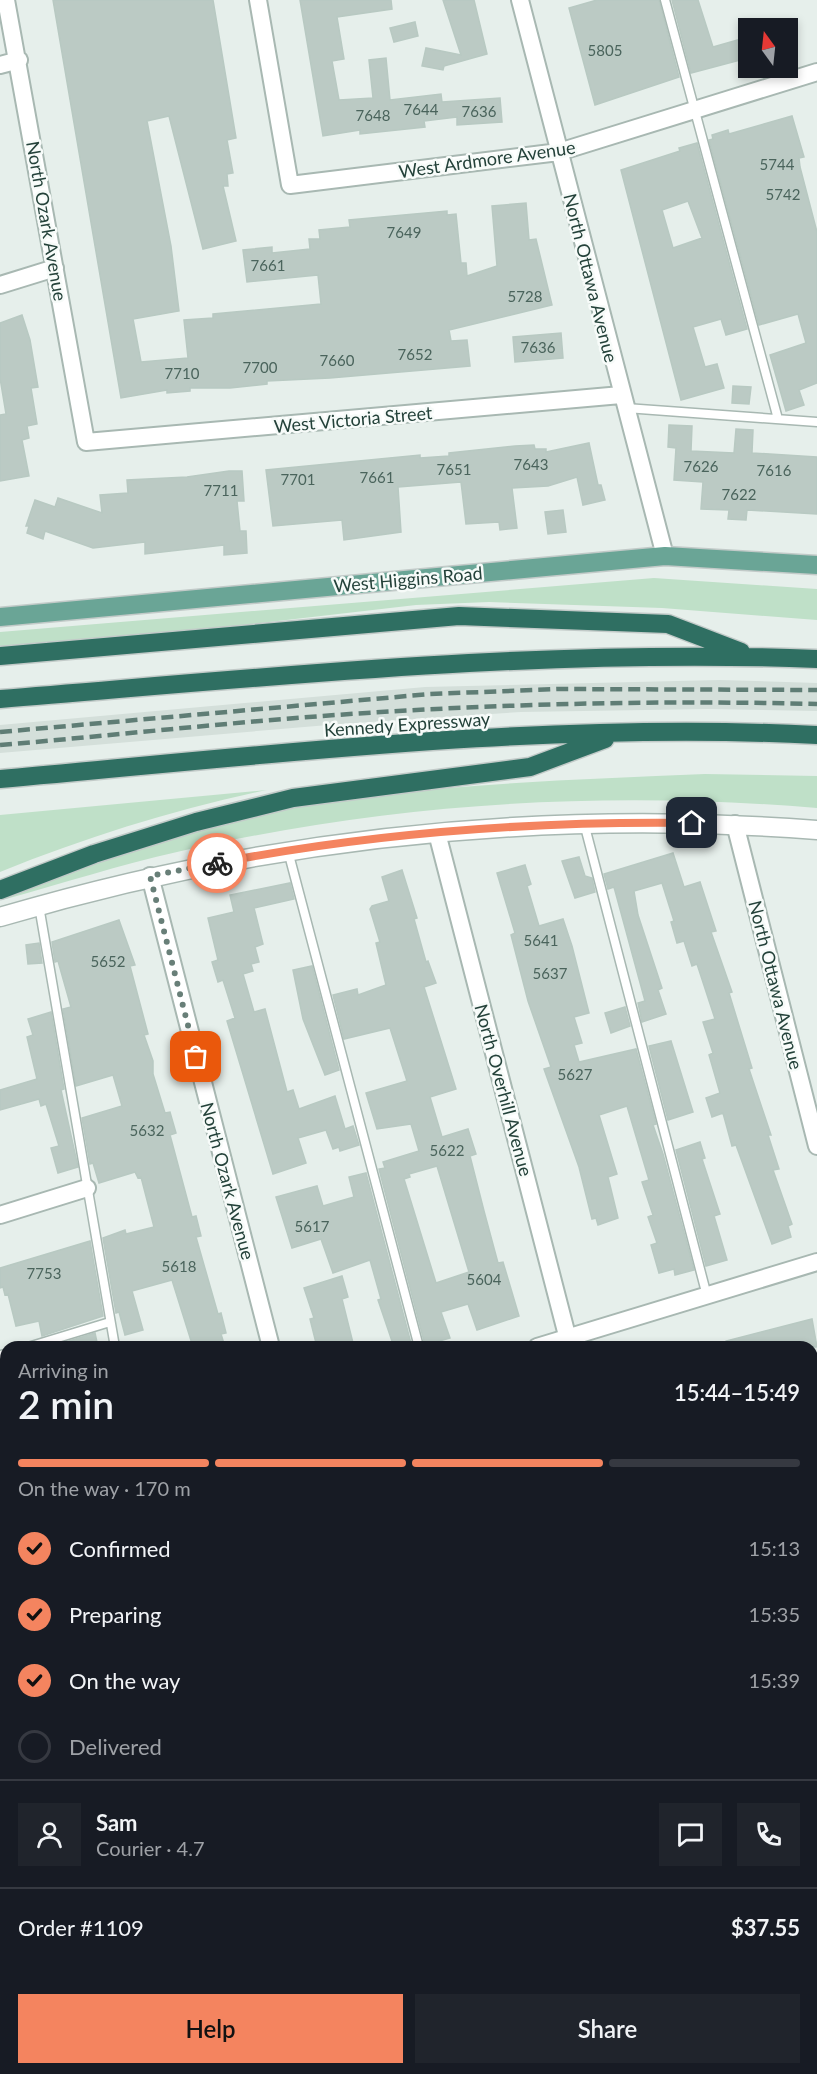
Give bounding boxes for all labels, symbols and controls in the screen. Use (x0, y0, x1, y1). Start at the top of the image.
north arrow (738, 18, 798, 78)
map controls (738, 18, 798, 78)
house number: 5805 (588, 41, 622, 59)
house number: 7644 (404, 100, 439, 118)
house number: 7636 (462, 102, 497, 120)
house number: 7648 (356, 106, 390, 124)
street label: West Ardmore Avenue (397, 136, 577, 182)
street label: North Ozark Avenue (22, 139, 72, 303)
house number: 5744 (760, 155, 795, 173)
house number: 5742 (766, 185, 800, 203)
street label: North Ottawa Avenue (559, 191, 623, 365)
house number: 7649 (387, 223, 421, 241)
house number: 7661 (251, 256, 285, 274)
house number: 5728 (508, 287, 542, 305)
house number: 7636 (521, 338, 556, 356)
house number: 7652 (398, 345, 432, 363)
house number: 7660 (320, 351, 355, 369)
house number: 7700 (243, 358, 278, 376)
house number: 7710 (165, 364, 200, 382)
street label: West Victoria Street (273, 401, 434, 437)
house number: 7643 (514, 455, 548, 473)
house number: 7626 (684, 457, 719, 475)
house number: 7651 (437, 460, 471, 478)
house number: 7616 (757, 461, 792, 479)
house number: 7661 (360, 468, 394, 486)
house number: 7701 (281, 470, 315, 488)
house number: 7711 (204, 481, 238, 499)
house number: 7622 (722, 485, 756, 503)
street label: West Higgins Road (333, 562, 483, 596)
street label: Kennedy Expressway (323, 707, 492, 741)
pin (666, 797, 717, 848)
icon: home (675, 806, 708, 839)
courier (187, 833, 247, 893)
icon: bike (201, 847, 234, 880)
street label: North Ottawa Avenue (744, 898, 808, 1072)
house number: 5641 (524, 931, 558, 949)
house number: 5652 (91, 952, 125, 970)
house number: 5637 (533, 964, 568, 982)
street label: North Overhill Avenue (470, 1002, 538, 1178)
pin (170, 1031, 221, 1082)
icon: bag (179, 1040, 212, 1073)
house number: 5627 (558, 1065, 593, 1083)
street label: North Ozark Avenue (196, 1100, 260, 1262)
house number: 5632 (130, 1121, 164, 1139)
house number: 5622 (430, 1141, 464, 1159)
house number: 5617 (295, 1217, 330, 1235)
house number: 5618 (162, 1257, 196, 1275)
house number: 7753 (27, 1264, 61, 1282)
house number: 5604 (467, 1270, 502, 1288)
text: Arriving in (18, 1358, 109, 1382)
text: 15:44–15:49 (674, 1379, 800, 1406)
text: 2 min (18, 1381, 114, 1427)
text: On the way · 170 m (18, 1476, 191, 1500)
icon: check (18, 1532, 51, 1565)
text: Confirmed (69, 1535, 171, 1562)
text: 15:13 (749, 1536, 800, 1560)
icon: check (18, 1598, 51, 1631)
text: Preparing (69, 1601, 161, 1628)
text: 15:35 (749, 1602, 800, 1626)
icon: check (18, 1664, 51, 1697)
text: On the way (69, 1667, 180, 1694)
text: 15:39 (749, 1668, 800, 1692)
text: Delivered (69, 1733, 162, 1760)
button: person (18, 1803, 81, 1866)
button: chat (659, 1803, 722, 1866)
button: phone (737, 1803, 800, 1866)
text: Sam (96, 1809, 138, 1836)
text: Courier · 4.7 (96, 1836, 205, 1860)
text: Order #1109 (18, 1914, 144, 1941)
text: $37.55 (731, 1914, 800, 1941)
button: Help (18, 1994, 403, 2063)
button: Share (415, 1994, 800, 2063)

